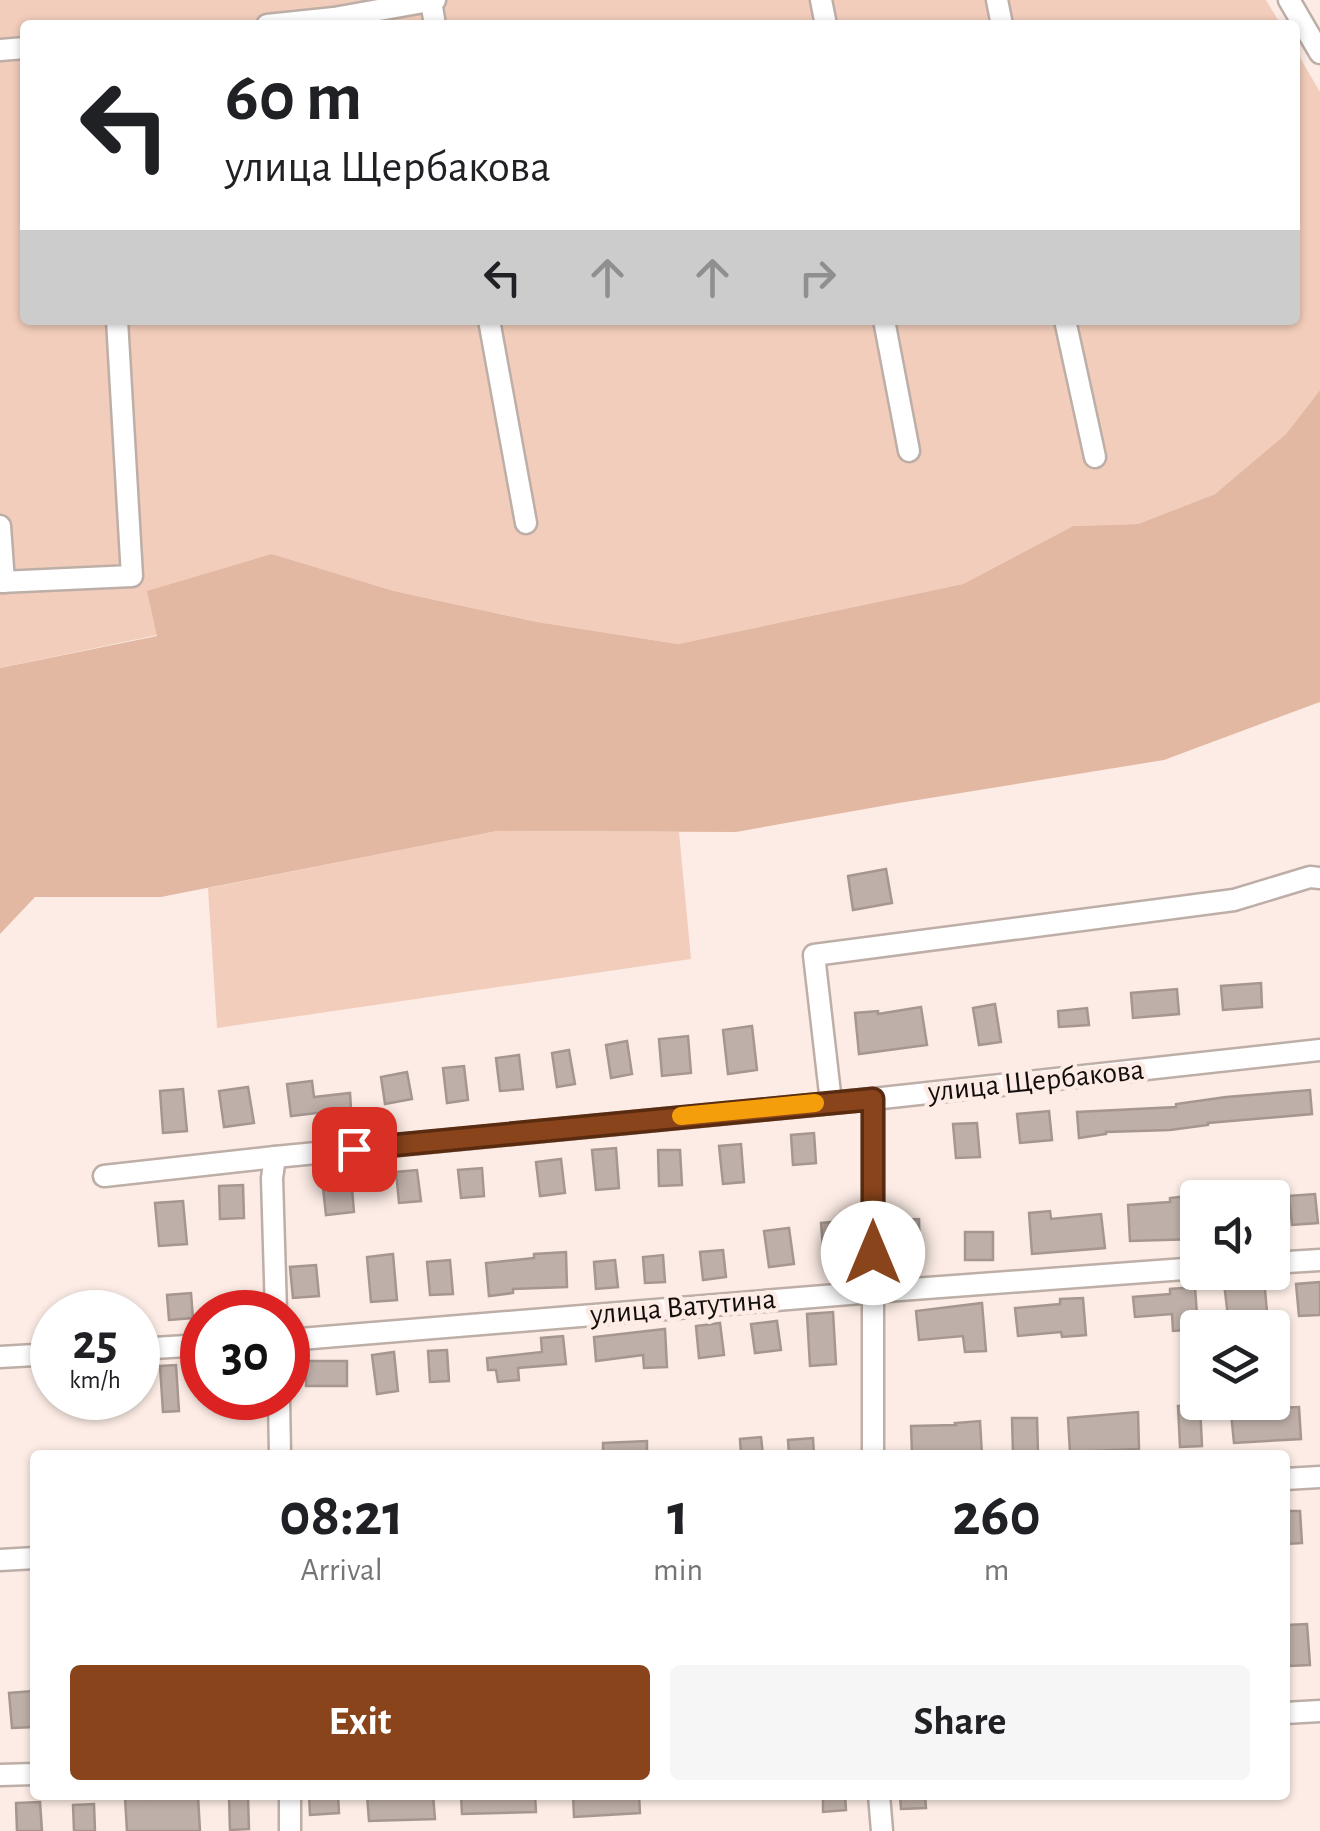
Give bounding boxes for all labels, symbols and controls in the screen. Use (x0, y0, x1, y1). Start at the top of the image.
icon: left (60, 60, 190, 190)
text: 60 m (225, 63, 362, 133)
text: улица Щербакова (225, 145, 551, 190)
icon: left (475, 250, 530, 305)
icon: ahead (580, 250, 635, 305)
icon: ahead (685, 250, 740, 305)
icon: right (790, 250, 845, 305)
street label: улица Щербакова (925, 1055, 1146, 1107)
pin (312, 1107, 397, 1192)
icon: arrive (327, 1122, 382, 1177)
map controls (1180, 1180, 1290, 1420)
button: sound (1180, 1180, 1290, 1290)
position arrow (821, 1201, 925, 1305)
street label: улица Ватутина (588, 1284, 777, 1330)
speed limit sign: 30 (180, 1290, 310, 1420)
button: layers (1180, 1310, 1290, 1420)
text: 25 (72, 1318, 118, 1368)
text: km/h (69, 1368, 121, 1393)
text: 08:21 (279, 1486, 404, 1546)
text: 1 (667, 1486, 689, 1546)
text: 260 (952, 1486, 1041, 1546)
text: Arrival (300, 1554, 383, 1586)
text: min (653, 1554, 703, 1586)
text: m (984, 1554, 1009, 1586)
button: Exit (70, 1665, 650, 1780)
button: Share (670, 1665, 1250, 1780)

